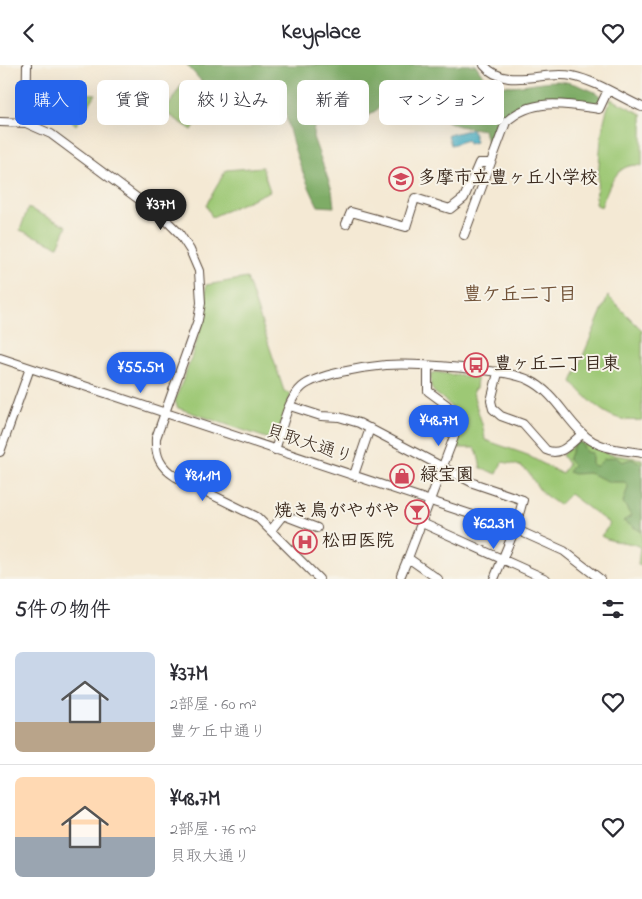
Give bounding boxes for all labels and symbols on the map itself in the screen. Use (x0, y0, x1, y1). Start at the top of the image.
school or university icon: 多摩市立豊ヶ丘小学校 (388, 166, 414, 192)
place label: 多摩市立豊ヶ丘小学校 (418, 166, 598, 192)
pin: ¥37M (131, 189, 191, 231)
district label: 豊ケ丘二丁目 (463, 282, 577, 309)
pin: ¥55.5M (100, 351, 182, 394)
bus stop icon: 豊ヶ丘二丁目東 (463, 352, 489, 378)
place label: 豊ヶ丘二丁目東 (494, 352, 620, 378)
pin: ¥48.7M (398, 405, 480, 447)
street label: 貝取大通り (262, 419, 356, 471)
pin: ¥81.1M (162, 459, 244, 502)
shop icon: 緑宝園 (389, 463, 415, 489)
place label: 緑宝園 (420, 463, 474, 489)
place label: 焼き鳥がやがや (274, 499, 400, 525)
bar icon: 焼き鳥がやがや (404, 499, 430, 525)
pin: ¥62.3M (453, 507, 535, 550)
hospital icon: 松田医院 (292, 529, 318, 555)
place label: 松田医院 (322, 529, 394, 555)

